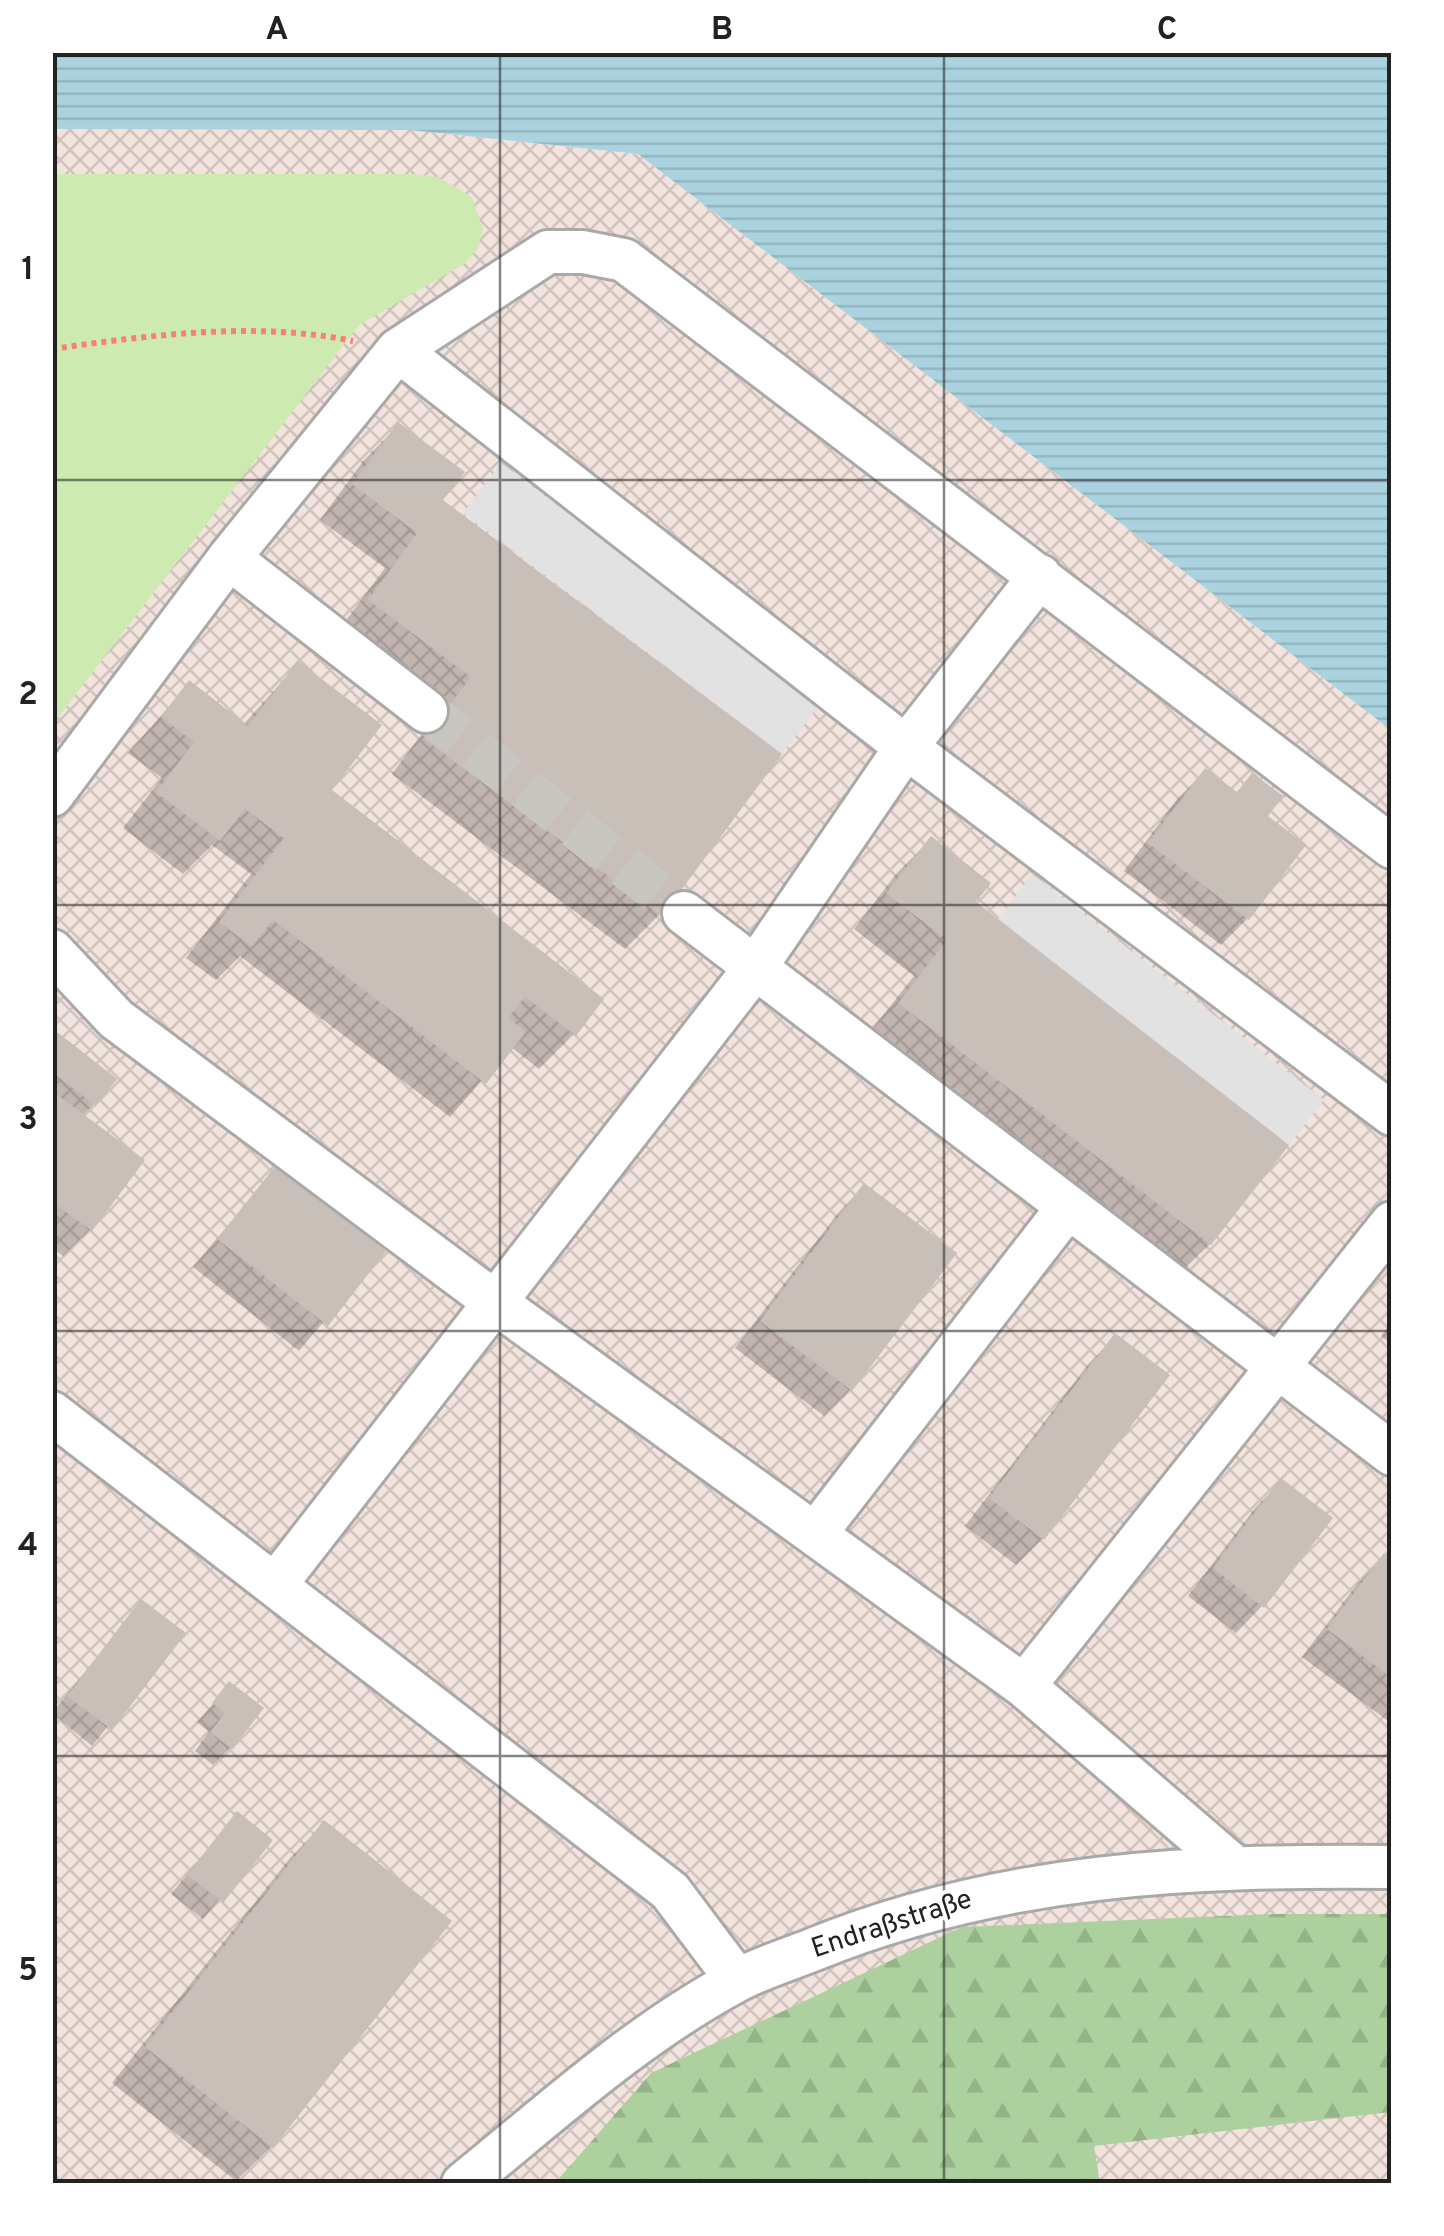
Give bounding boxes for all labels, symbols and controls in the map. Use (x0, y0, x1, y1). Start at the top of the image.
text: A (266, 11, 288, 51)
text: B (711, 11, 733, 51)
text: C (1157, 11, 1177, 51)
text: 1 (22, 251, 34, 291)
text: 2 (18, 676, 38, 716)
text: 3 (18, 1101, 38, 1141)
text: 4 (18, 1527, 38, 1567)
street label: Endraßstraße (807, 1882, 977, 1968)
text: 5 (18, 1952, 38, 1992)

